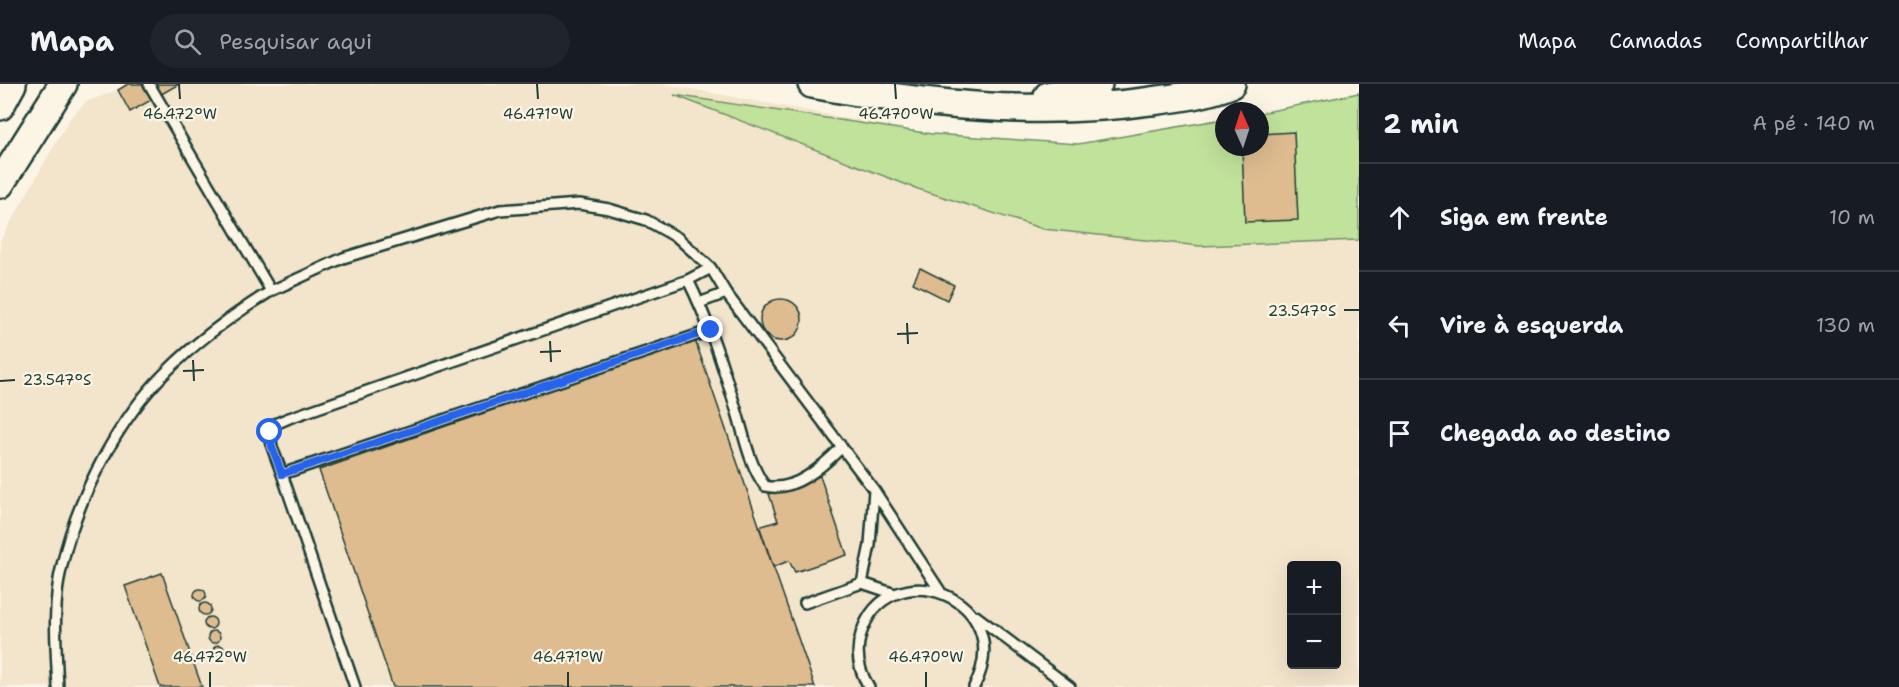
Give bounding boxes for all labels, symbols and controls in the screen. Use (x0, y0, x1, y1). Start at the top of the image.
search box (150, 14, 570, 68)
text: Mapa (30, 22, 114, 60)
icon: search (171, 25, 204, 58)
text: Pesquisar aqui (219, 27, 372, 56)
text: Mapa (1518, 27, 1576, 55)
text: Camadas (1609, 27, 1703, 55)
text: Compartilhar (1736, 27, 1869, 55)
north arrow (1215, 102, 1269, 156)
text: 46.472°W (143, 104, 217, 124)
text: 46.471°W (503, 104, 573, 124)
text: 46.470°W (858, 104, 934, 124)
text: 2 min (1383, 106, 1459, 141)
text: A pé · 140 m (1752, 110, 1875, 136)
icon: ahead (1383, 201, 1416, 234)
text: Siga em frente (1440, 203, 1608, 232)
text: 10 m (1829, 204, 1875, 230)
text: 23.547°S (1268, 301, 1336, 321)
icon: left (1383, 309, 1416, 342)
text: Vire à esquerda (1440, 311, 1623, 340)
text: 130 m (1816, 312, 1875, 338)
route end (697, 316, 723, 342)
text: 23.547°S (23, 370, 91, 390)
icon: arrive (1383, 417, 1416, 450)
route start (256, 418, 282, 444)
text: Chegada ao destino (1440, 419, 1671, 448)
map controls (1287, 561, 1341, 669)
button: + (1287, 561, 1341, 615)
button: − (1287, 615, 1341, 669)
text: 46.472°W (173, 647, 247, 667)
text: 46.471°W (533, 647, 603, 667)
text: 46.470°W (888, 647, 964, 667)

